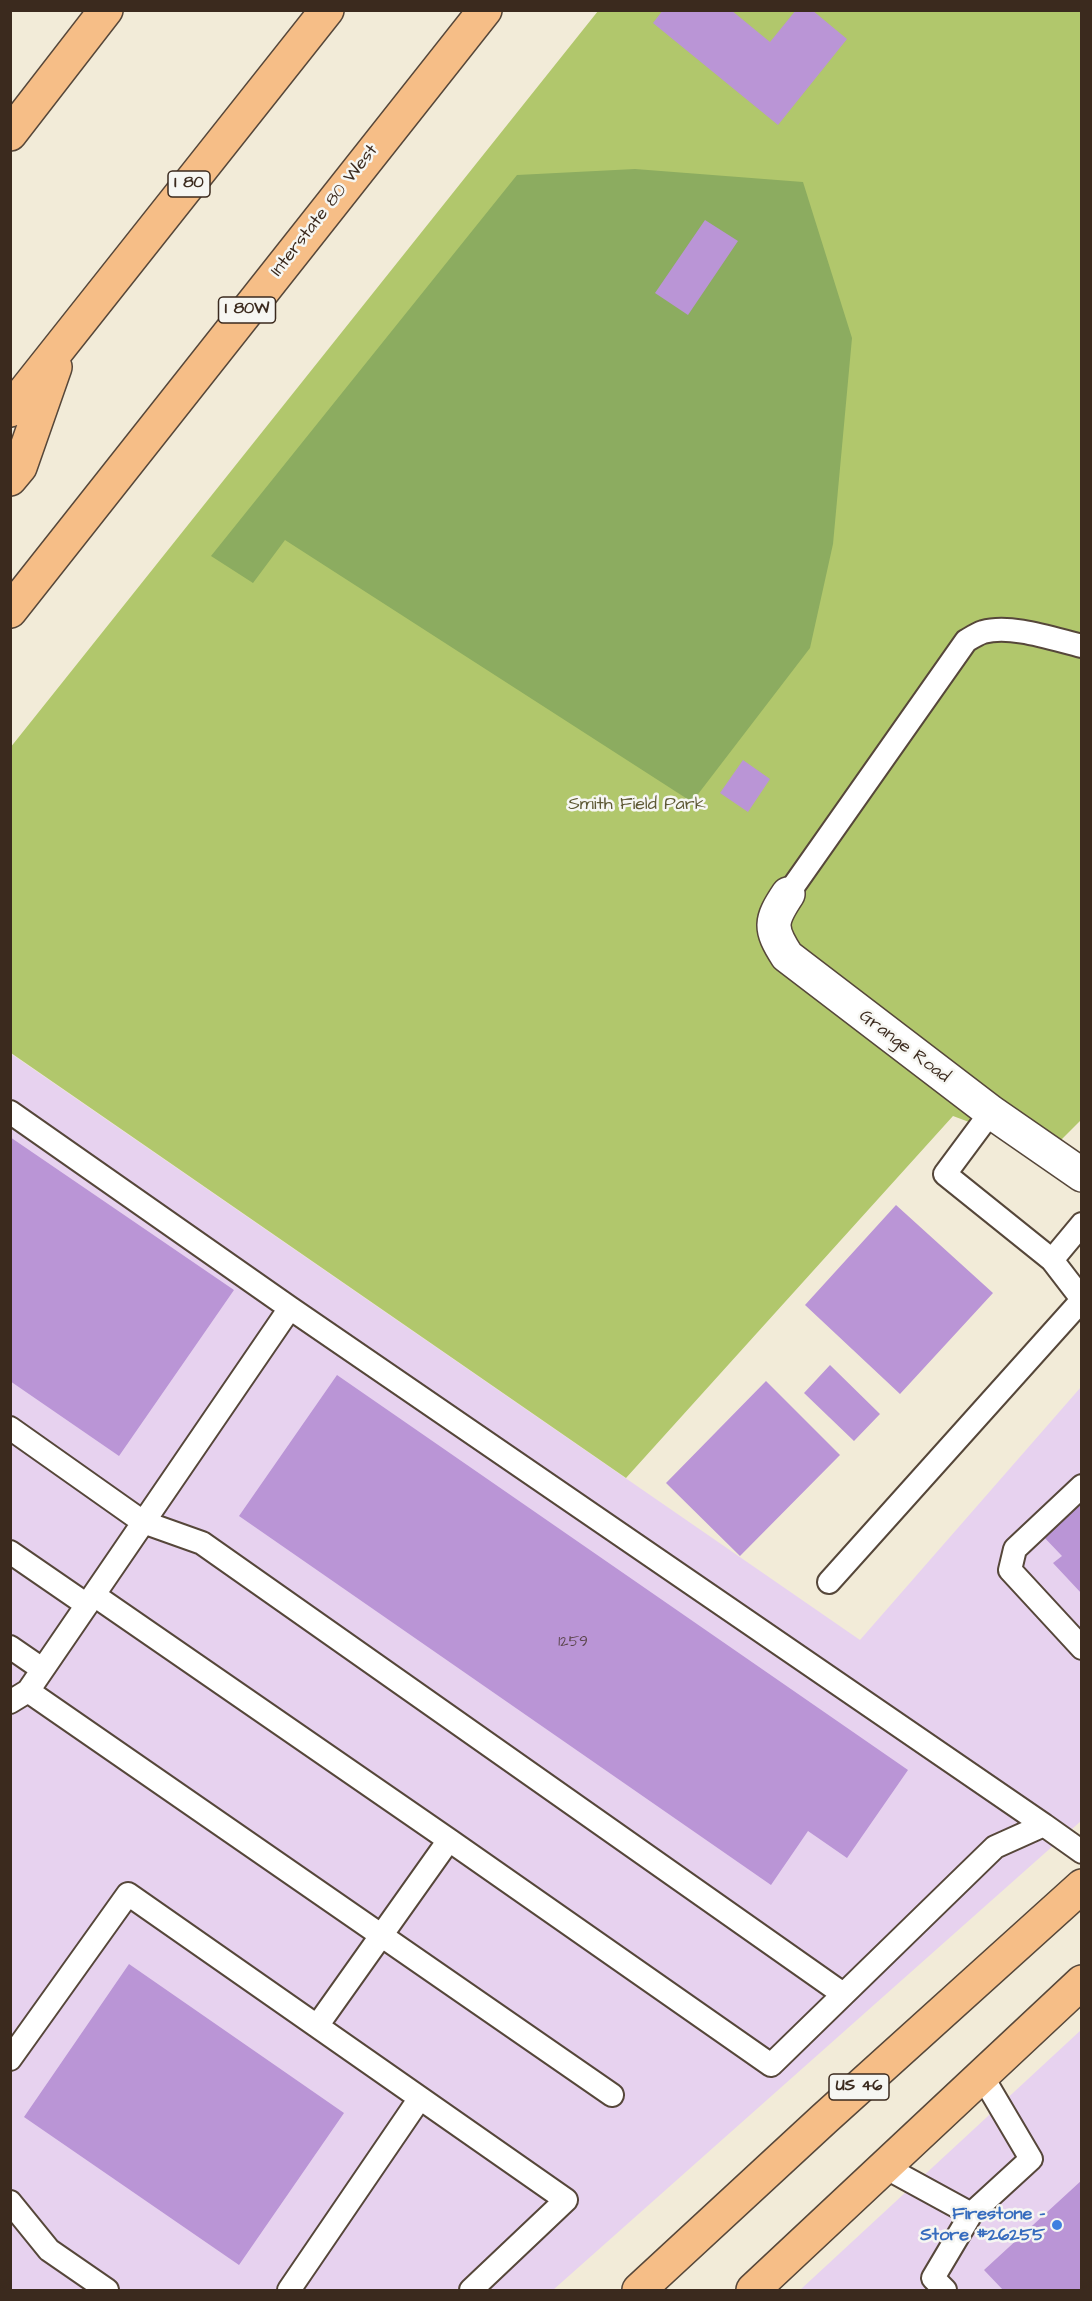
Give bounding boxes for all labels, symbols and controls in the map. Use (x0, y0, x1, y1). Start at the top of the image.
street label: Interstate 80 West (267, 141, 383, 281)
road number: I 80 (168, 171, 210, 197)
road number: I 80W (218, 297, 276, 323)
park label: Smith Field Park (568, 794, 706, 816)
street label: Grange Road (854, 1006, 954, 1088)
house number: 1259 (558, 1634, 588, 1652)
road number: US 46 (829, 2074, 889, 2100)
place label: Firestone - Store #26255 (920, 2204, 1045, 2246)
marker: Firestone - Store #26255 (1050, 2218, 1064, 2232)

